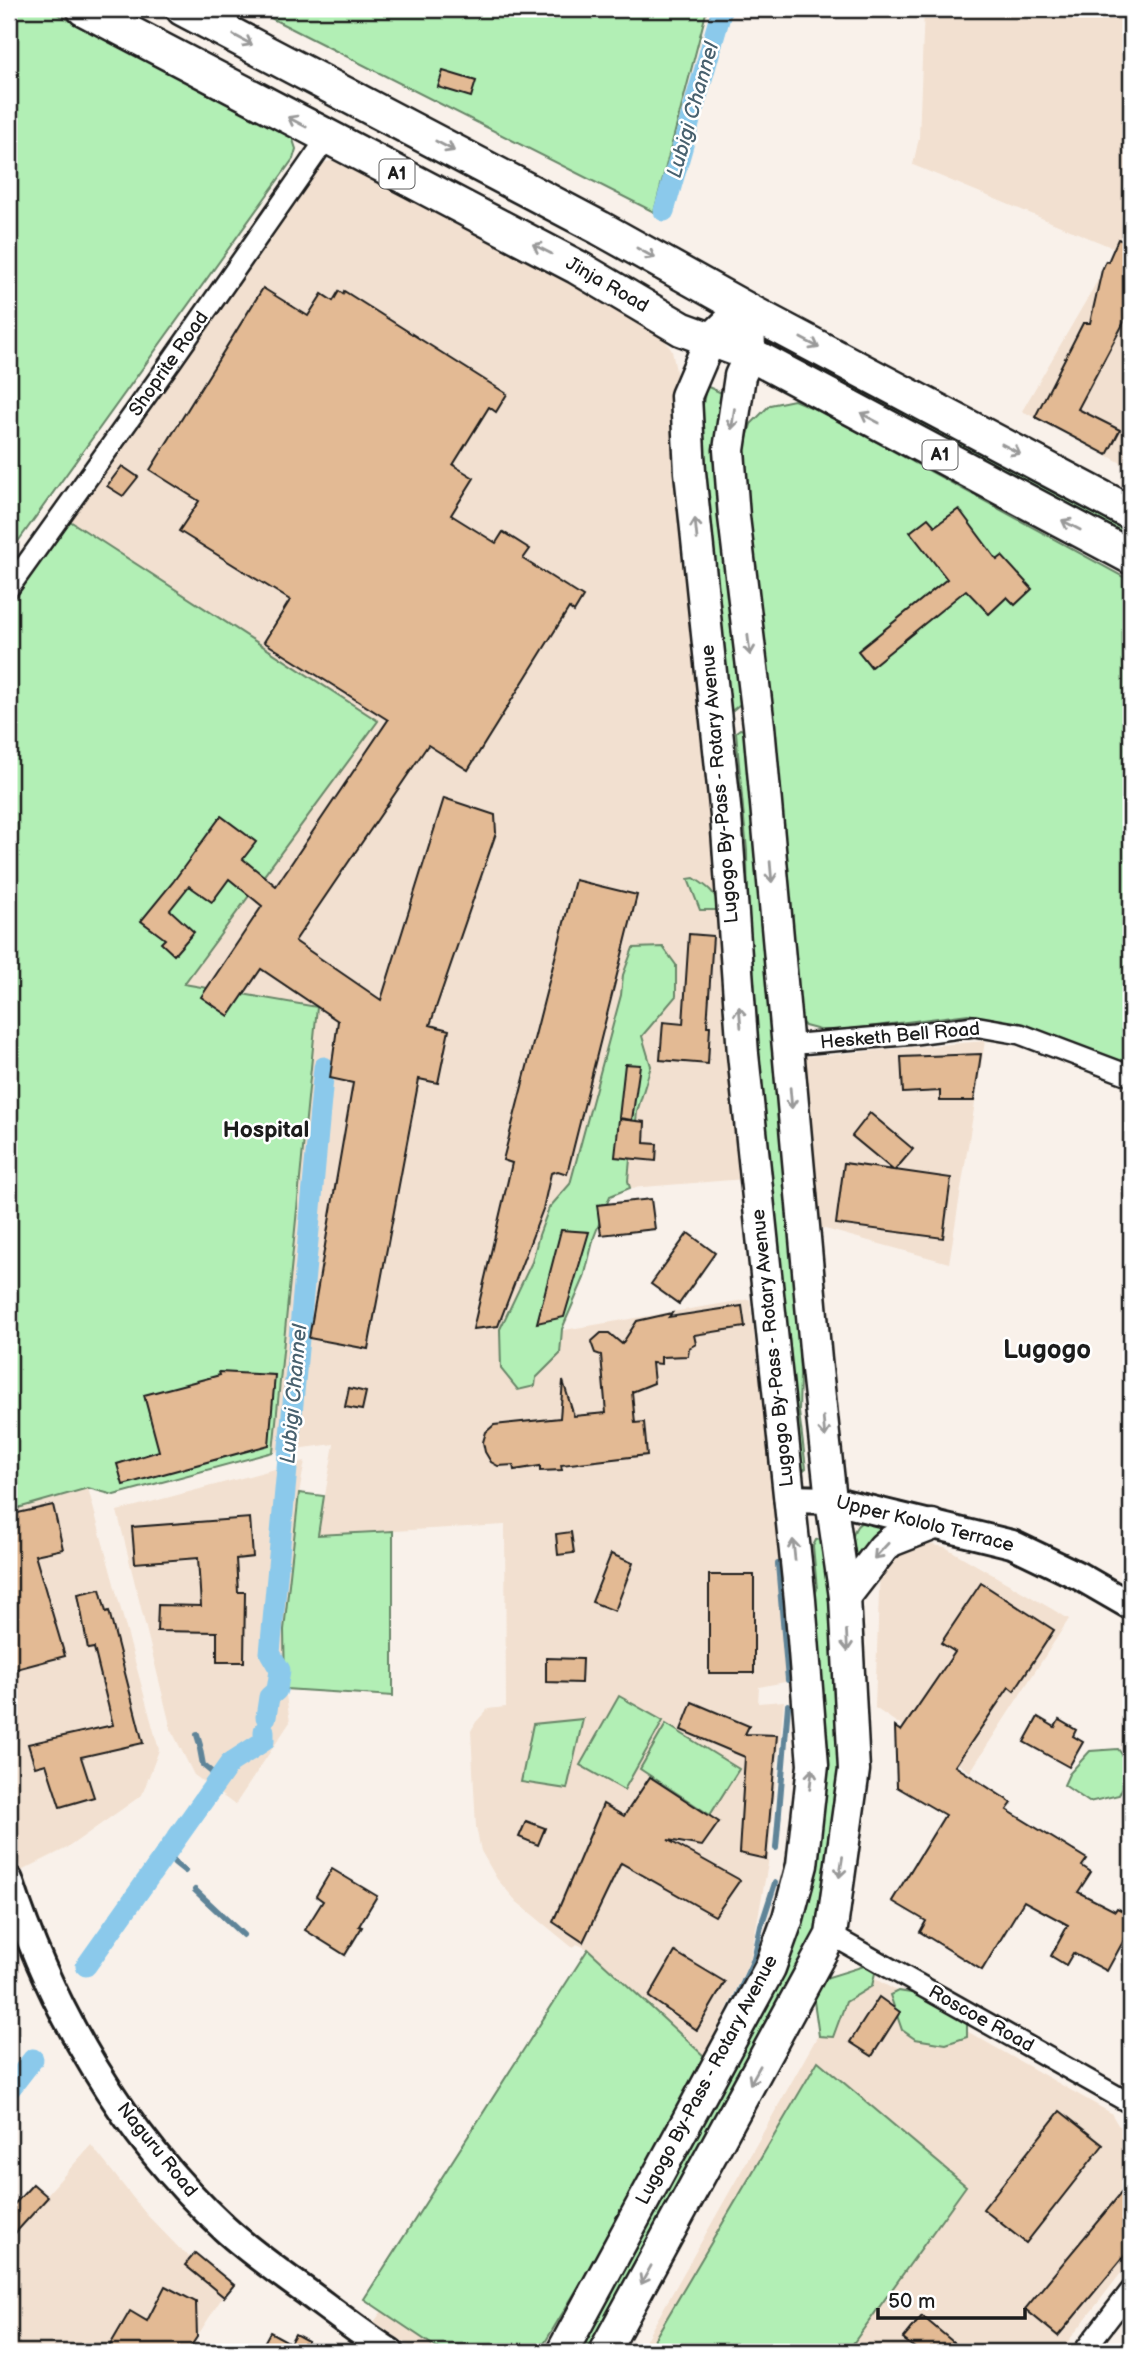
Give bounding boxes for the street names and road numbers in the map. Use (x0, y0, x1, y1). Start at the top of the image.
road number: A1 (380, 160, 414, 188)
street label: Jinja Road (562, 252, 652, 318)
street label: Shoprite Road (124, 307, 214, 421)
road number: A1 (922, 440, 958, 470)
street label: Lugogo By-Pass - Rotary Avenue (696, 644, 744, 924)
street label: Hesketh Bell Road (819, 1018, 981, 1054)
street label: Lugogo By-Pass - Rotary Avenue (747, 1208, 799, 1488)
street label: Upper Kololo Terrace (834, 1491, 1016, 1557)
street label: Lugogo By-Pass - Rotary Avenue (631, 1951, 783, 2209)
street label: Roscoe Road (924, 1981, 1038, 2057)
street label: Naguru Road (112, 2098, 202, 2202)

